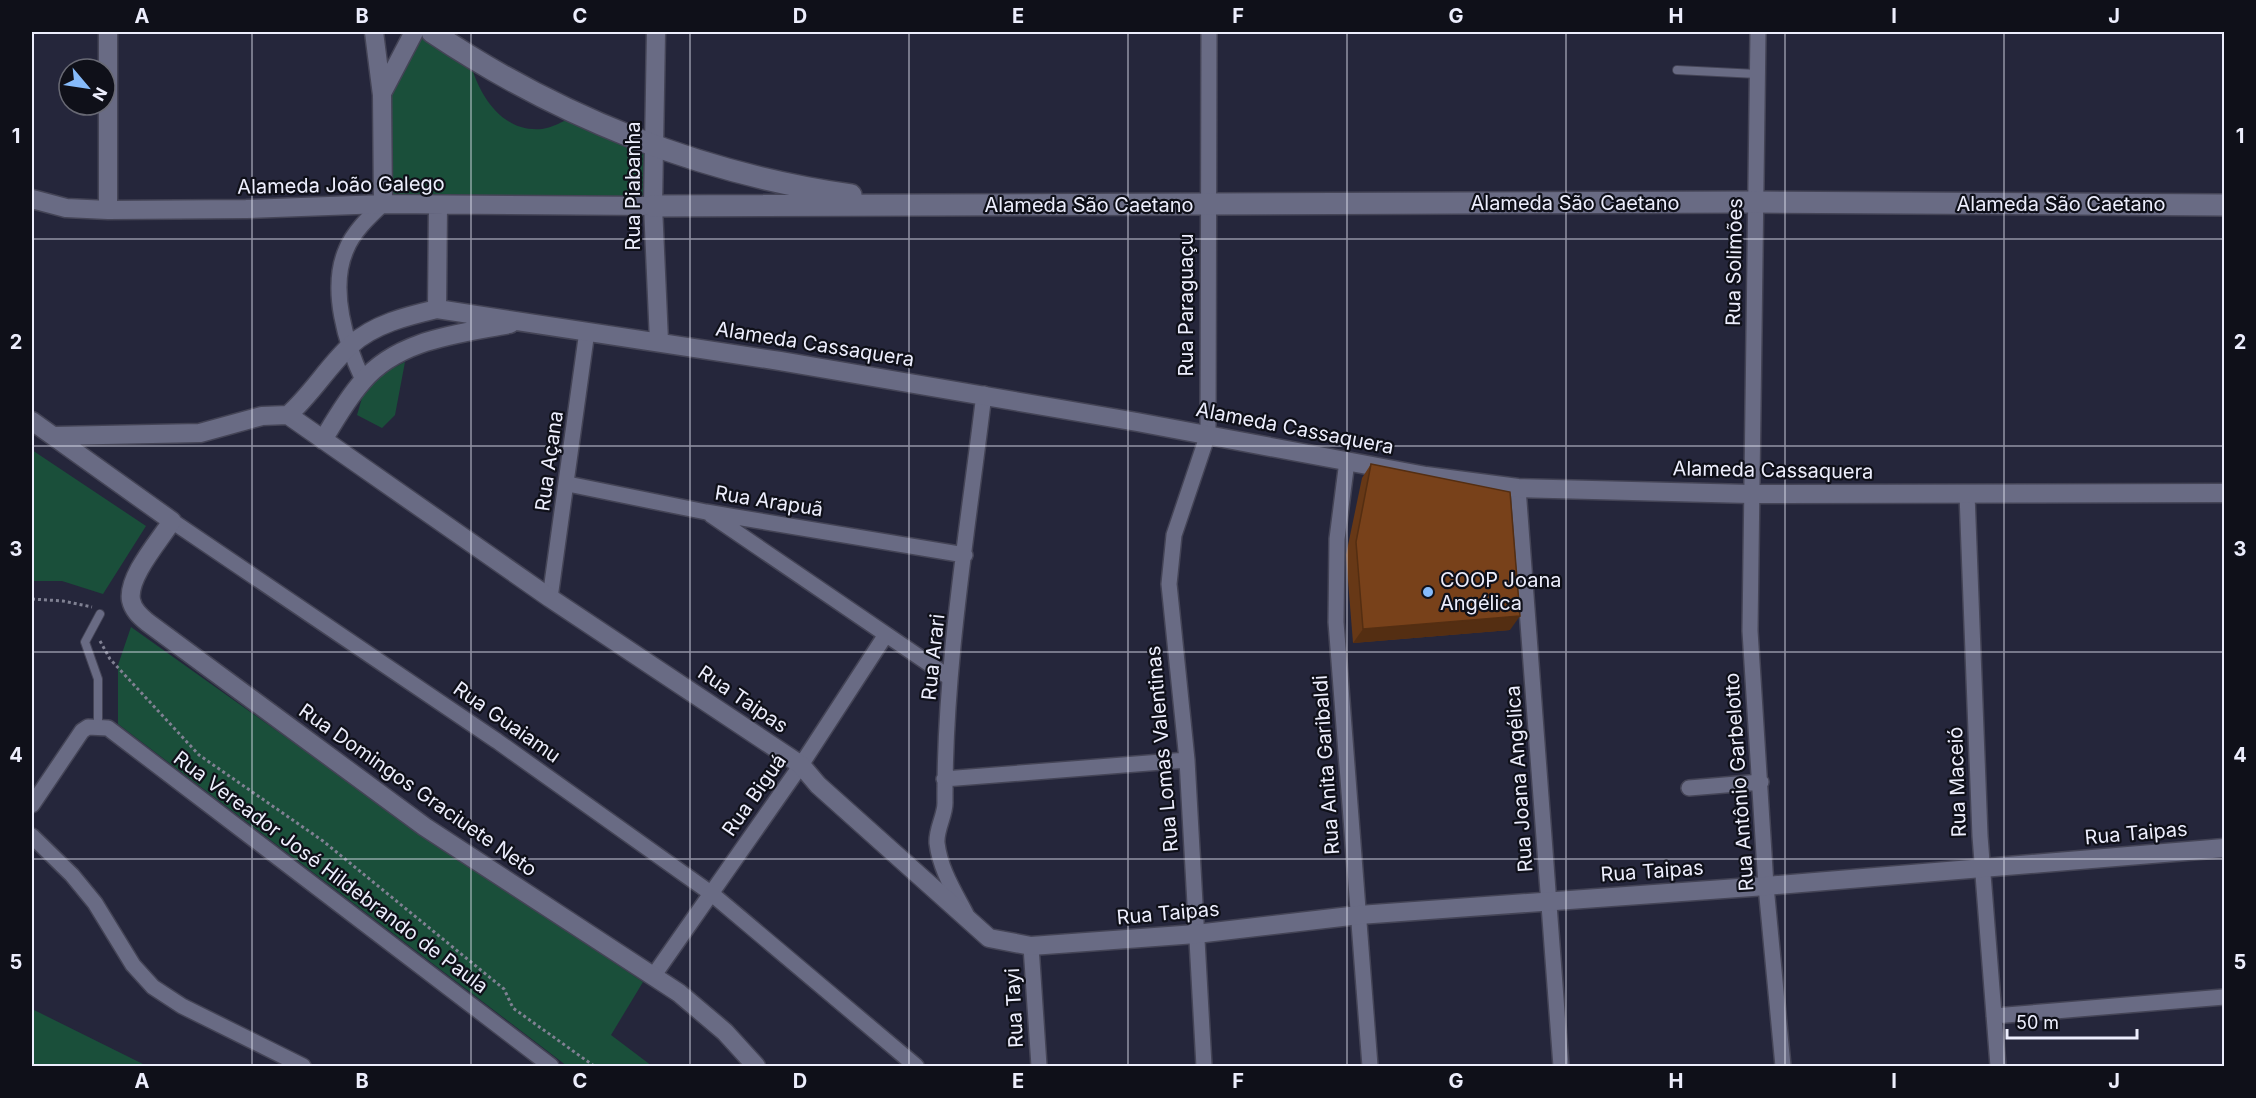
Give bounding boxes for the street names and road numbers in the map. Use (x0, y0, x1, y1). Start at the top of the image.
street label: Rua Piabanha (621, 122, 645, 250)
street label: Alameda João Galego (237, 171, 445, 199)
street label: Alameda São Caetano (1470, 191, 1680, 215)
street label: Alameda São Caetano (1956, 192, 2166, 216)
street label: Alameda São Caetano (984, 193, 1194, 217)
street label: Rua Solimões (1721, 198, 1747, 326)
street label: Rua Paraguaçu (1174, 234, 1198, 376)
street label: Alameda Cassaquera (714, 316, 916, 372)
street label: Alameda Cassaquera (1194, 397, 1396, 459)
street label: Rua Açana (530, 409, 568, 513)
street label: Alameda Cassaquera (1672, 456, 1874, 484)
street label: Rua Arapuã (713, 481, 825, 521)
street label: Rua Arari (917, 613, 949, 701)
street label: Rua Lomas Valentinas (1141, 645, 1183, 853)
street label: Rua Taipas (693, 660, 793, 738)
street label: Rua Antônio Garbelotto (1719, 672, 1759, 892)
street label: Rua Anita Garibaldi (1308, 674, 1344, 856)
street label: Rua Guaiamu (449, 676, 565, 768)
street label: Rua Joana Angélica (1501, 685, 1537, 873)
street label: Rua Domingos Graciuete Neto (294, 699, 542, 881)
street label: Rua Maceió (1943, 726, 1971, 838)
street label: Rua Vereador José Hildebrando de Paula (169, 746, 493, 998)
street label: Rua Biguá (717, 749, 791, 841)
street label: Rua Taipas (2083, 817, 2189, 849)
street label: Rua Taipas (1600, 855, 1704, 887)
street label: Rua Taipas (1115, 897, 1221, 929)
street label: Rua Tayi (1000, 967, 1028, 1049)

